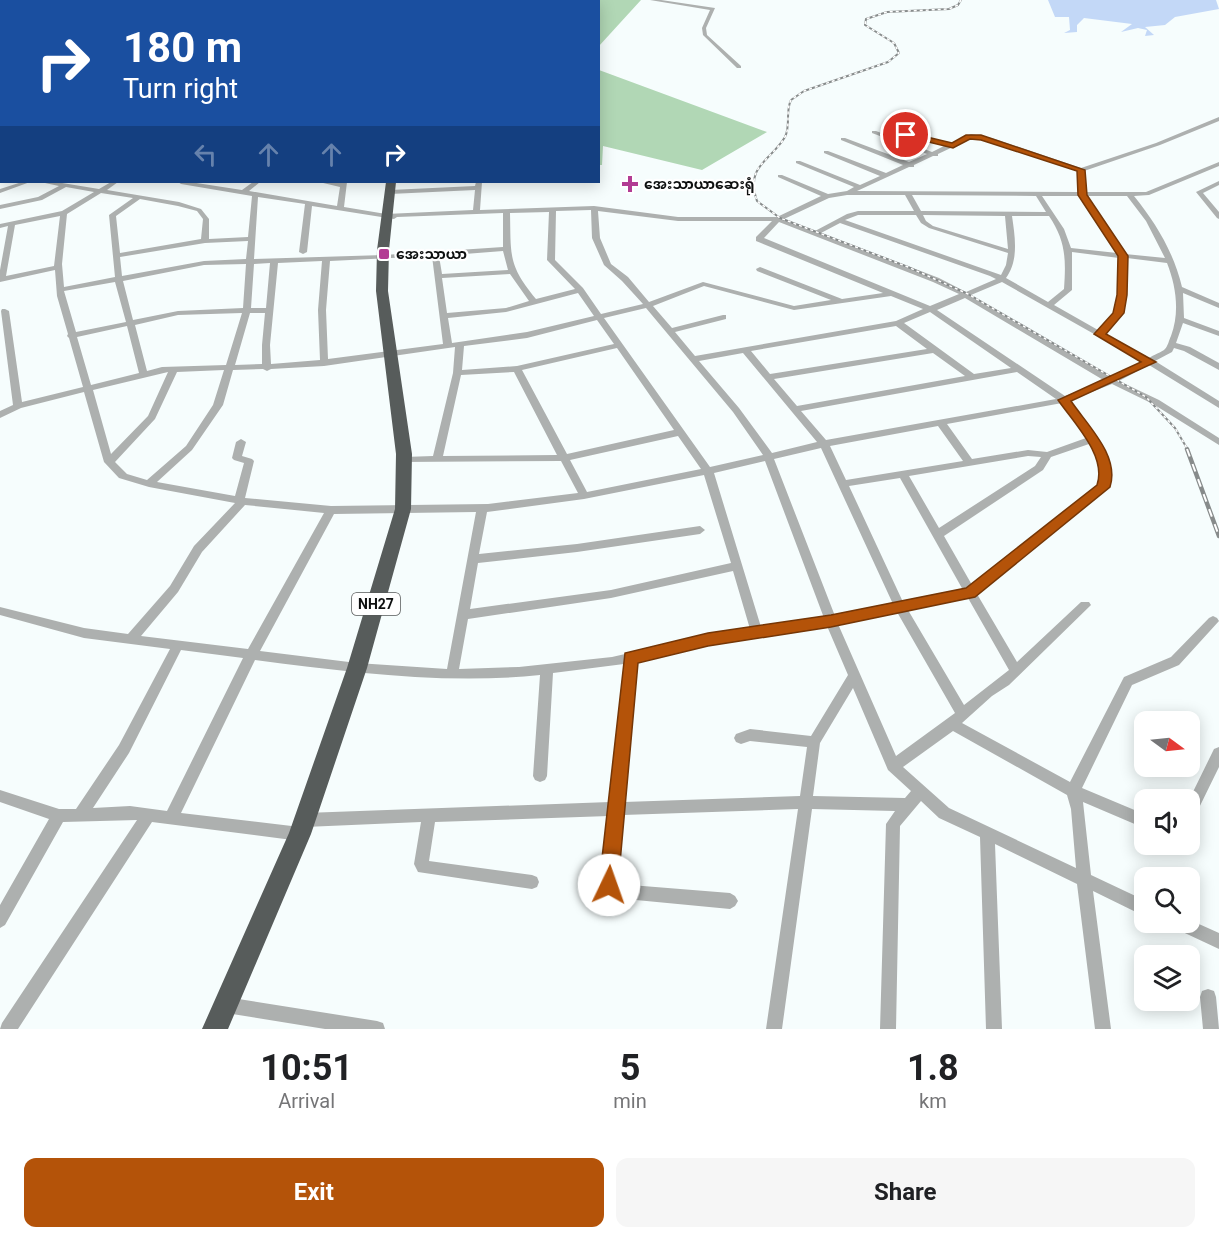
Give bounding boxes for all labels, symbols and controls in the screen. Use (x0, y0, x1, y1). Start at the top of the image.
text: 180 m (123, 23, 242, 72)
icon: right (24, 24, 102, 102)
text: Turn right (123, 73, 238, 105)
pin (880, 109, 931, 160)
icon: arrive (889, 118, 922, 151)
icon: left (189, 138, 222, 171)
icon: ahead (252, 138, 285, 171)
icon: ahead (315, 138, 348, 171)
icon: right (378, 138, 411, 171)
marker: အေးသာယာဆေးရုံ (621, 175, 639, 193)
place label: အေးသာယာဆေးရုံ (644, 176, 755, 196)
place label: အေးသာယာ (396, 246, 467, 262)
marker: အေးသာယာ (377, 247, 391, 261)
road number: NH27 (352, 593, 400, 615)
north arrow (1134, 711, 1200, 777)
map controls (1134, 711, 1200, 1011)
button: sound (1134, 789, 1200, 855)
position arrow (577, 853, 641, 917)
button: search (1134, 867, 1200, 933)
button: layers (1134, 945, 1200, 1011)
text: 10:51 (260, 1047, 353, 1089)
text: 5 (620, 1047, 640, 1089)
text: 1.8 (907, 1047, 959, 1089)
text: Arrival (278, 1089, 335, 1113)
text: min (613, 1089, 647, 1113)
text: km (919, 1089, 947, 1113)
button: Exit (24, 1158, 604, 1227)
button: Share (616, 1158, 1195, 1227)

